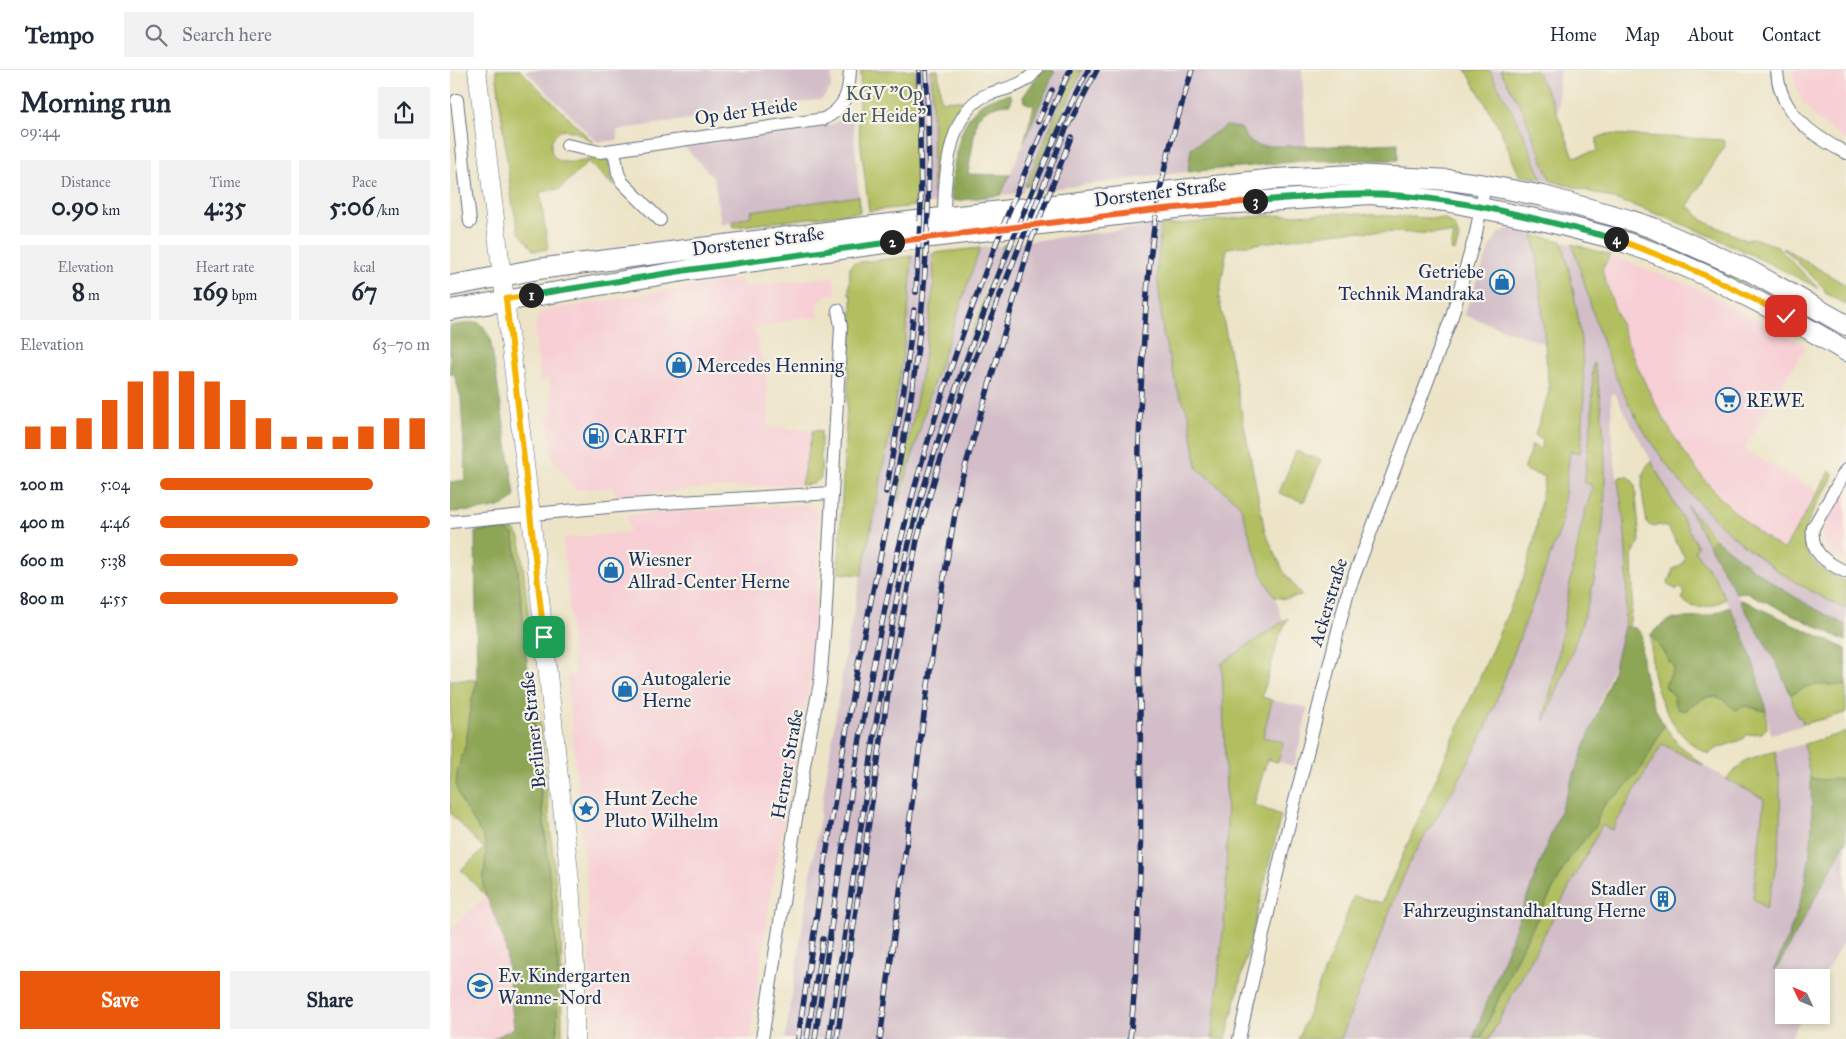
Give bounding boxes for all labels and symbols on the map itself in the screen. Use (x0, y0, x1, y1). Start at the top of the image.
park label: KGV "Op der Heide" (842, 82, 926, 127)
street label: Op der Heide (693, 92, 799, 130)
street label: Dorstener Straße (1092, 172, 1228, 212)
pin: 3 (1242, 188, 1268, 214)
street label: Dorstener Straße (690, 221, 826, 261)
pin: 4 (1604, 226, 1628, 252)
pin: 2 (880, 230, 904, 254)
place label: Getriebe Technik Mandraka (1338, 260, 1485, 305)
shop icon: Getriebe Technik Mandraka (1489, 269, 1515, 295)
pin: 1 (518, 282, 544, 308)
pin (1765, 295, 1807, 337)
shop icon: Mercedes Henning (666, 352, 692, 378)
place label: Mercedes Henning (696, 354, 844, 378)
supermarket icon: REWE (1715, 387, 1741, 413)
place label: REWE (1746, 389, 1805, 412)
fuel station icon: CARFIT (583, 423, 609, 449)
place label: CARFIT (614, 425, 687, 448)
place label: Wiesner Allrad-Center Herne (627, 548, 790, 593)
street label: Ackerstraße (1303, 555, 1352, 650)
shop icon: Wiesner Allrad-Center Herne (598, 557, 624, 583)
pin (523, 616, 565, 658)
place label: Autogalerie Herne (641, 667, 731, 712)
street label: Berliner Straße (515, 670, 551, 790)
shop icon: Autogalerie Herne (612, 676, 638, 702)
street label: Herner Straße (766, 707, 808, 821)
place label: Hunt Zeche Pluto Wilhelm (604, 787, 719, 832)
place icon: Hunt Zeche Pluto Wilhelm (573, 796, 599, 822)
place label: Stadler Fahrzeuginstandhaltung Herne (1402, 877, 1647, 923)
building icon: Stadler Fahrzeuginstandhaltung Herne (1650, 886, 1676, 912)
place label: Ev. Kindergarten Wanne-Nord (498, 964, 630, 1009)
north arrow (1775, 969, 1830, 1024)
school or university icon: Ev. Kindergarten Wanne-Nord (467, 973, 493, 999)

